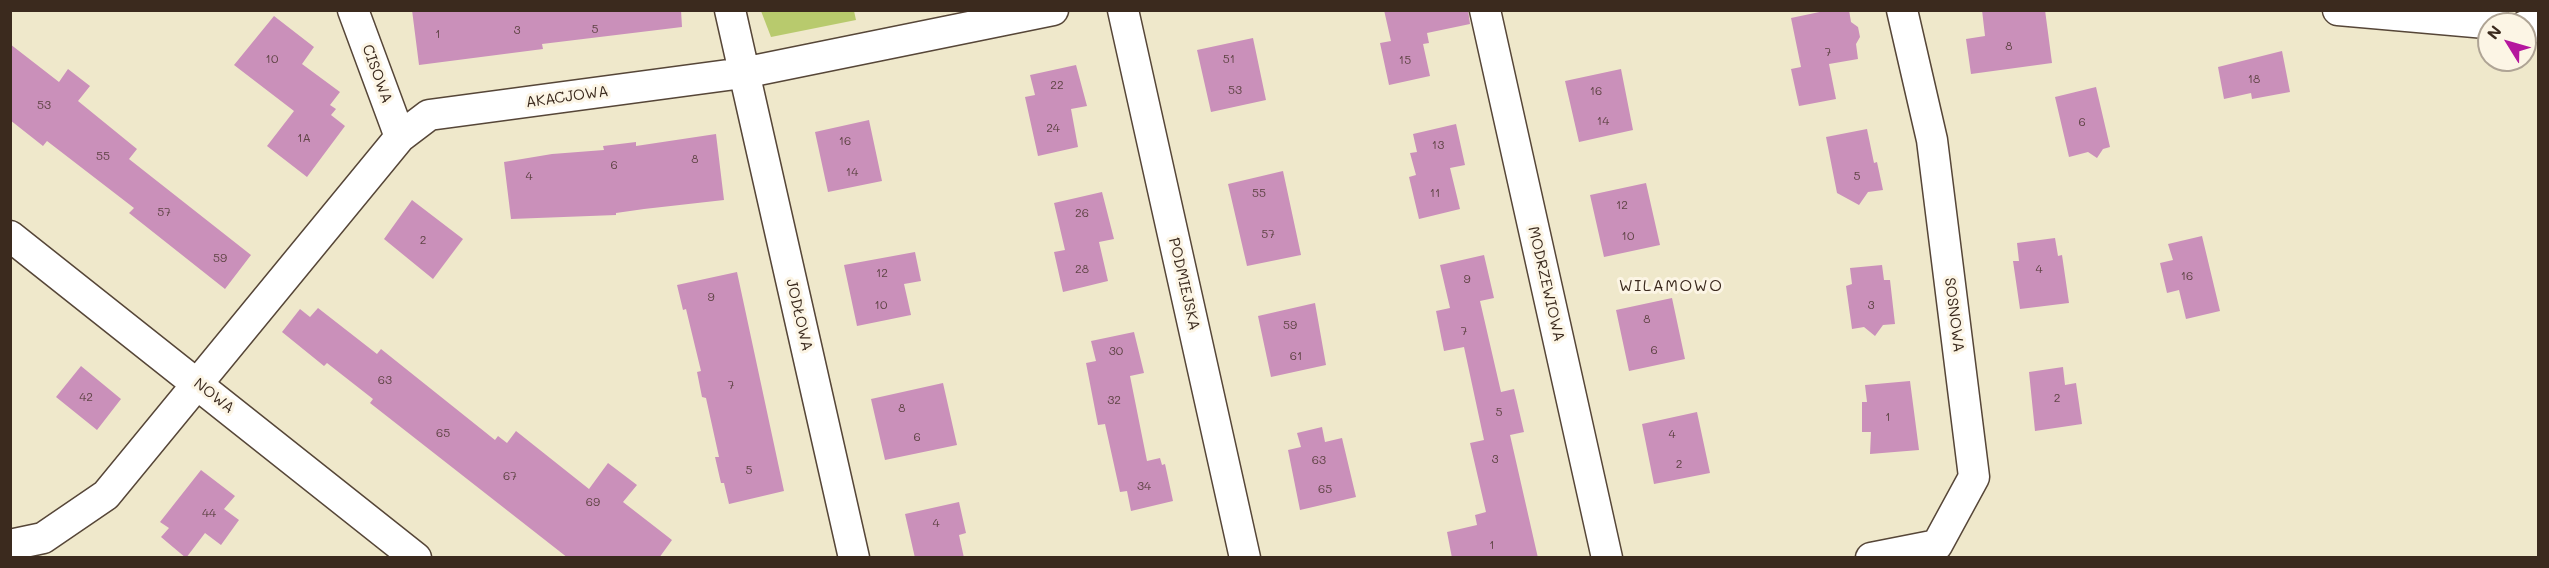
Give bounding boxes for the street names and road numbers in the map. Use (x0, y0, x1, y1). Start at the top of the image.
street label: CISOWA (358, 42, 396, 106)
street label: AKACJOWA (524, 82, 610, 112)
street label: MODRZEWIOWA (1524, 225, 1568, 343)
street label: PODMIEJSKA (1165, 236, 1203, 332)
street label: JODŁOWA (782, 277, 816, 353)
street label: SOSNOWA (1940, 277, 1968, 353)
street label: NOWA (190, 375, 238, 417)

